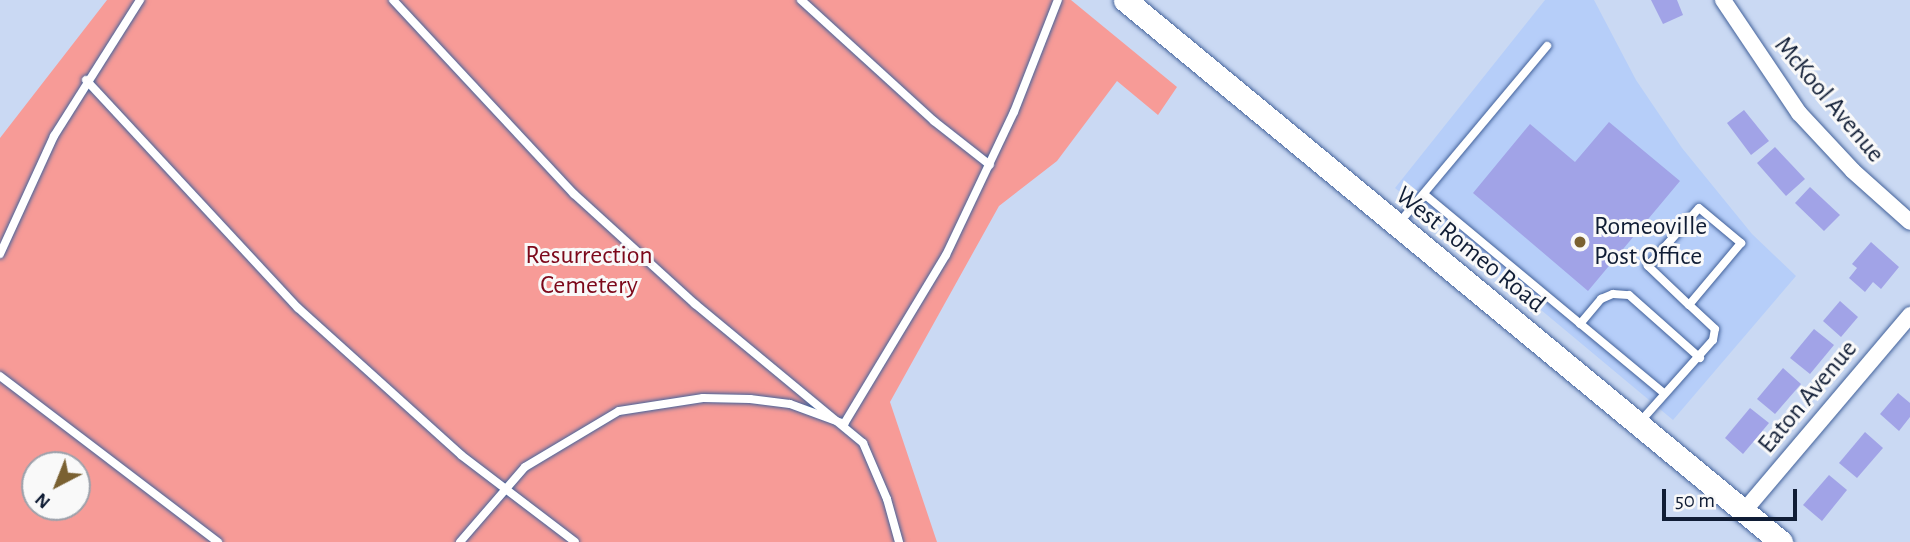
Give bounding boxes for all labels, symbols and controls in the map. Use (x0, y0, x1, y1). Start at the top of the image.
street label: McKool Avenue (1767, 31, 1891, 169)
street label: West Romeo Road (1389, 180, 1551, 320)
place label: Romeoville Post Office (1594, 211, 1707, 272)
marker: Romeoville Post Office (1572, 234, 1588, 250)
park label: Resurrection Cemetery (525, 240, 653, 302)
street label: Eaton Avenue (1752, 334, 1864, 460)
north arrow (21, 451, 91, 521)
scale bar (1665, 476, 1800, 520)
text: N (32, 489, 54, 512)
text: 50 m (1675, 490, 1715, 511)

